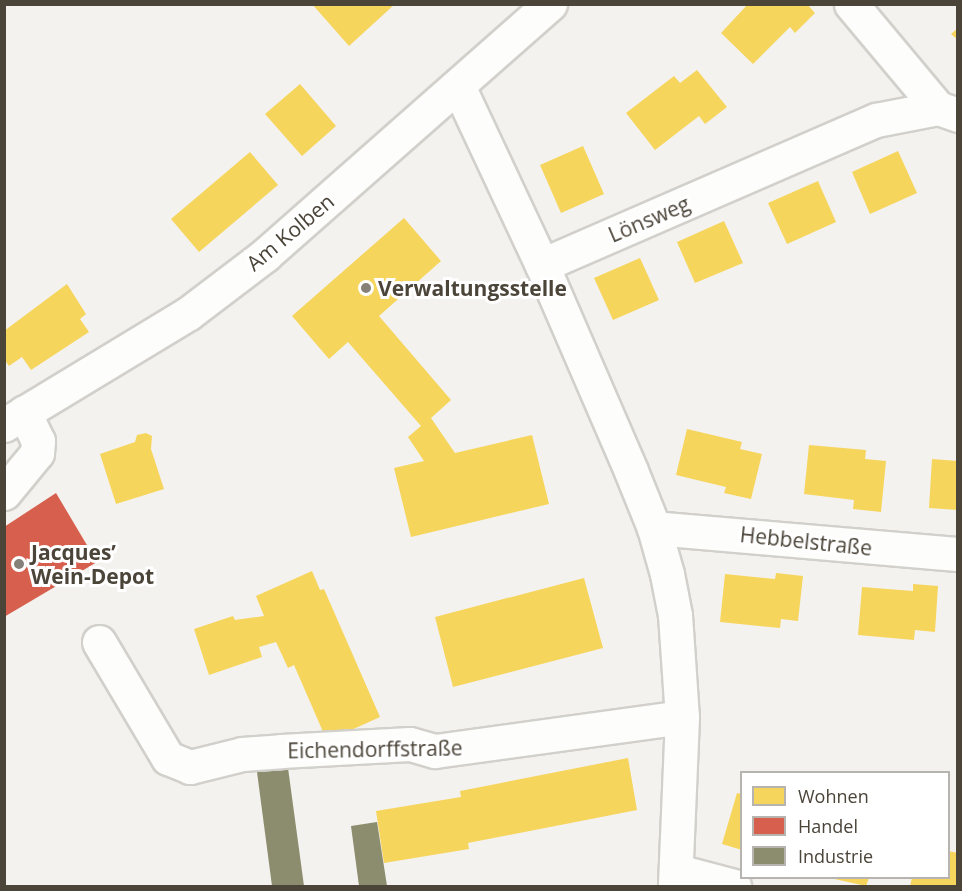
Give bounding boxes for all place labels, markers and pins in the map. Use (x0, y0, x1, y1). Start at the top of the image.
place label: Verwaltungsstelle (378, 275, 567, 301)
marker: Verwaltungsstelle (359, 281, 373, 295)
place label: Jacques’ Wein-Depot (31, 539, 154, 589)
marker: Jacques’ Wein-Depot (12, 557, 26, 571)

